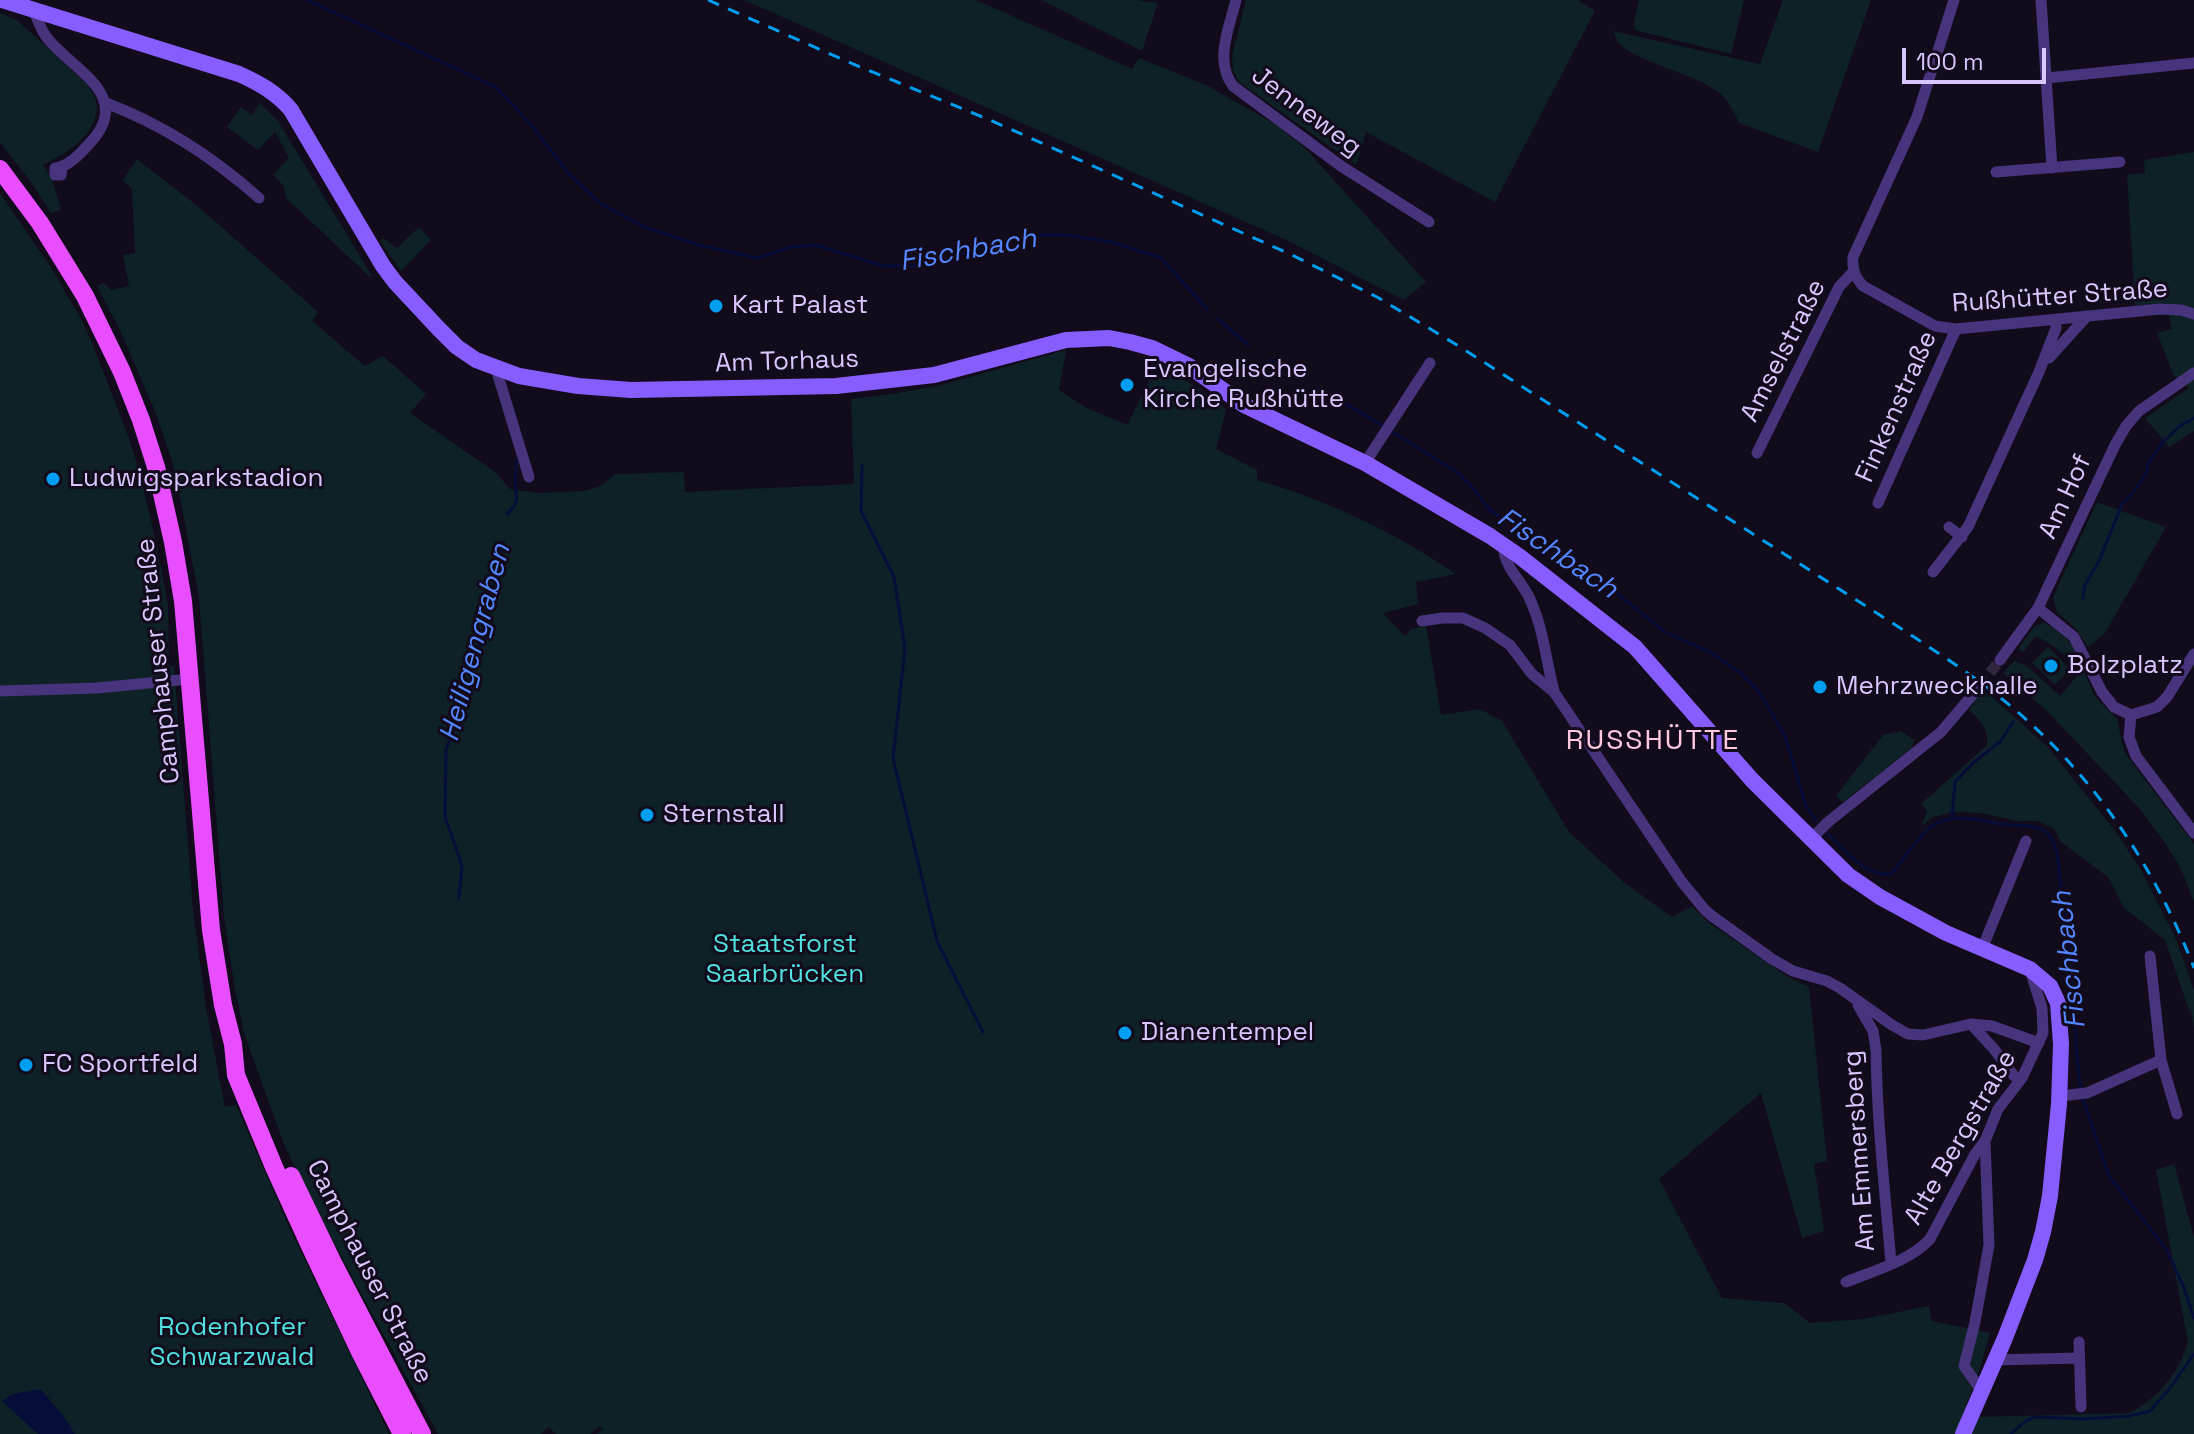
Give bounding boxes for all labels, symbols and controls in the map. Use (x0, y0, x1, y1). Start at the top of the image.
scale bar (1906, 32, 2050, 82)
text: 100 m (1916, 46, 1984, 77)
street label: Jenneweg (1245, 60, 1367, 164)
water label: Fischbach (897, 222, 1039, 280)
street label: Rußhütter Straße (1951, 274, 2169, 320)
street label: Amselstraße (1735, 275, 1833, 427)
place label: Kart Palast (732, 290, 868, 322)
marker: Kart Palast (707, 297, 725, 315)
street label: Finkenstraße (1850, 326, 1944, 488)
street label: Am Torhaus (714, 344, 860, 380)
place label: Evangelische Kirche Rußhütte (1143, 354, 1344, 416)
marker: Evangelische Kirche Rußhütte (1118, 376, 1136, 394)
street label: Am Hof (2033, 450, 2099, 544)
place label: Ludwigsparkstadion (69, 463, 323, 495)
marker: Ludwigsparkstadion (44, 470, 62, 488)
water label: Fischbach (1490, 501, 1624, 607)
street label: Camphauser Straße (131, 537, 187, 785)
water label: Heiligengraben (433, 541, 519, 745)
place label: Bolzplatz (2067, 650, 2183, 682)
marker: Bolzplatz (2042, 657, 2060, 675)
place label: Mehrzweckhalle (1836, 671, 2038, 703)
marker: Mehrzweckhalle (1811, 678, 1829, 696)
district label: RUSSHÜTTE (1566, 724, 1740, 758)
place label: Sternstall (663, 799, 785, 831)
marker: Sternstall (638, 806, 656, 824)
water label: Fischbach (2046, 889, 2094, 1031)
park label: Staatsforst Saarbrücken (706, 929, 864, 990)
place label: Dianentempel (1141, 1017, 1314, 1049)
marker: Dianentempel (1116, 1024, 1134, 1042)
street label: Alte Bergstraße (1898, 1045, 2024, 1231)
place label: FC Sportfeld (42, 1049, 198, 1081)
street label: Am Emmersberg (1837, 1049, 1883, 1253)
marker: FC Sportfeld (17, 1056, 35, 1074)
street label: Camphauser Straße (299, 1155, 439, 1389)
park label: Rodenhofer Schwarzwald (150, 1312, 314, 1374)

